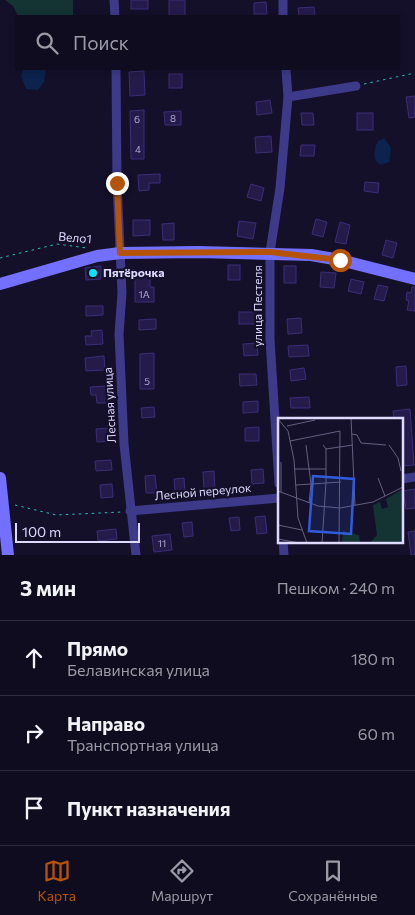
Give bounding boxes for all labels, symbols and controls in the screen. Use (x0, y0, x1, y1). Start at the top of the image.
search box (15, 15, 400, 70)
icon: search (33, 29, 61, 57)
text: Поиск (73, 31, 129, 54)
house number: 8 (170, 112, 176, 124)
house number: 6 (134, 113, 140, 125)
house number: 4 (135, 143, 141, 155)
route end (106, 172, 129, 195)
street label: Вело1 (58, 229, 92, 245)
route start (329, 249, 352, 272)
place label: Пятёрочка (103, 265, 165, 279)
street label: улица Пестеля (250, 265, 264, 347)
marker: Пятёрочка (87, 267, 99, 279)
house number: 1А (138, 288, 150, 300)
street label: Лесная улица (100, 367, 118, 443)
house number: 5 (144, 375, 150, 387)
inset map (278, 418, 402, 542)
street label: Лесной переулок (154, 480, 252, 502)
scale bar (15, 520, 140, 543)
text: 100 m (22, 523, 61, 540)
house number: 11 (158, 537, 166, 549)
text: 3 мин (20, 575, 76, 600)
text: Пешком · 240 m (277, 578, 395, 597)
text: Прямо (67, 637, 128, 660)
icon: ahead (20, 644, 48, 672)
text: 180 m (351, 649, 395, 668)
text: Белавинская улица (67, 660, 210, 679)
text: Направо (67, 712, 145, 735)
icon: right (20, 719, 48, 747)
text: 60 m (358, 724, 395, 743)
text: Транспортная улица (67, 735, 219, 754)
icon: arrive (20, 794, 48, 822)
text: Пункт назначения (67, 797, 230, 820)
tab: Карта (37, 857, 76, 904)
tab: Маршрут (151, 857, 213, 904)
tab: Сохранённые (288, 857, 378, 904)

